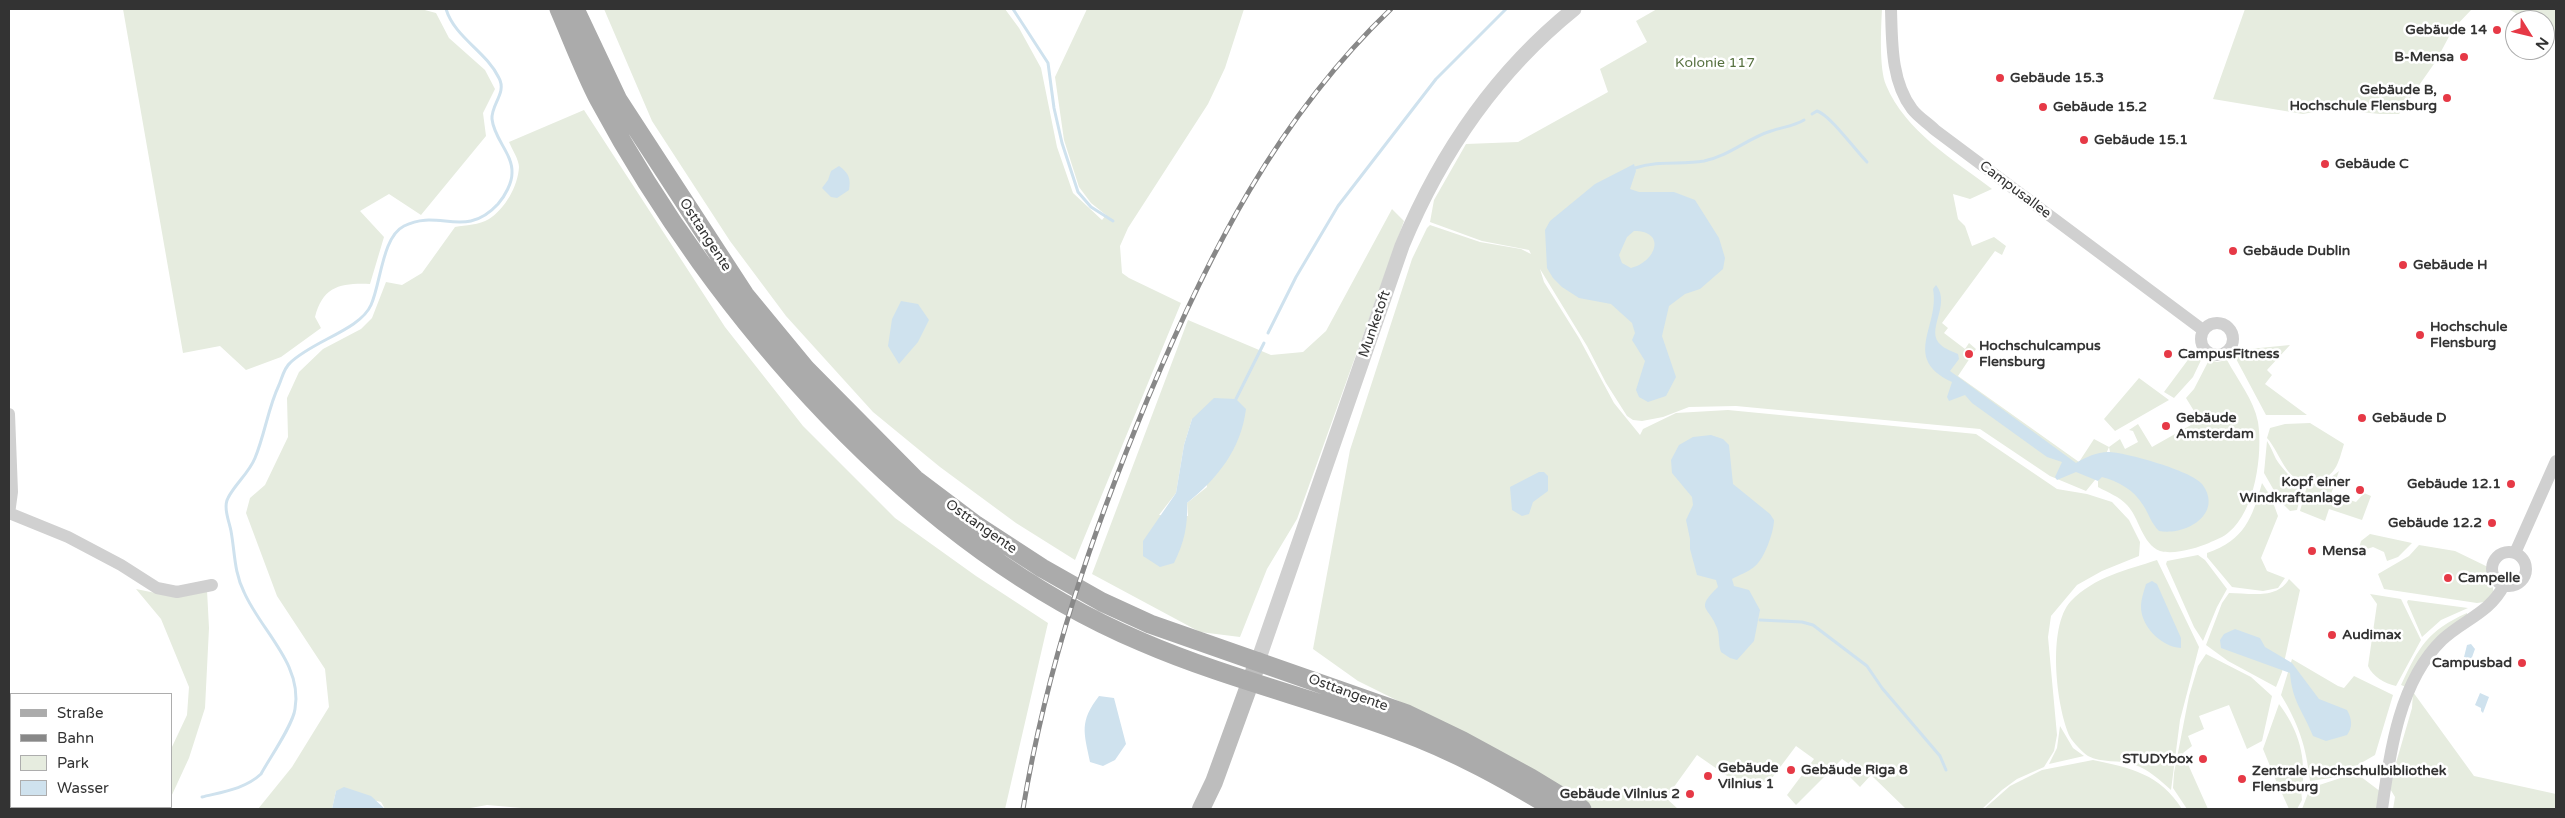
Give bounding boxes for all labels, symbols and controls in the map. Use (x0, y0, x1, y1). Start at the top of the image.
north arrow (2505, 10, 2555, 60)
place label: Gebäude 14 (2405, 22, 2487, 38)
marker: Gebäude 14 (2491, 24, 2503, 36)
text: N (2532, 34, 2552, 53)
place label: B-Mensa (2394, 49, 2454, 65)
marker: B-Mensa (2458, 51, 2470, 63)
park label: Kolonie 117 (1675, 55, 1755, 71)
place label: Gebäude 15.3 (2010, 70, 2104, 86)
marker: Gebäude 15.3 (1994, 72, 2006, 84)
place label: Gebäude B, Hochschule Flensburg (2289, 82, 2437, 114)
marker: Gebäude B, Hochschule Flensburg (2441, 92, 2453, 104)
place label: Gebäude 15.2 (2053, 99, 2147, 115)
marker: Gebäude 15.2 (2037, 101, 2049, 113)
place label: Gebäude 15.1 (2094, 132, 2188, 148)
marker: Gebäude 15.1 (2078, 134, 2090, 146)
place label: Gebäude C (2335, 156, 2409, 172)
street label: Campusallee (1976, 158, 2054, 222)
marker: Gebäude C (2319, 158, 2331, 170)
street label: Osttangente (675, 195, 735, 275)
place label: Gebäude Dublin (2243, 243, 2350, 259)
marker: Gebäude Dublin (2227, 245, 2239, 257)
place label: Gebäude H (2413, 257, 2488, 273)
marker: Gebäude H (2397, 259, 2409, 271)
street label: Munketoft (1356, 288, 1394, 360)
place label: Hochschule Flensburg (2430, 319, 2507, 352)
marker: Hochschule Flensburg (2414, 329, 2426, 341)
place label: Hochschulcampus Flensburg (1979, 338, 2101, 371)
place label: CampusFitness (2178, 346, 2279, 362)
marker: Hochschulcampus Flensburg (1963, 348, 1975, 360)
marker: CampusFitness (2162, 348, 2174, 360)
place label: Gebäude Amsterdam (2176, 410, 2254, 442)
place label: Gebäude D (2372, 410, 2447, 426)
marker: Gebäude D (2356, 412, 2368, 424)
marker: Gebäude Amsterdam (2160, 420, 2172, 432)
place label: Kopf einer Windkraftanlage (2239, 474, 2350, 507)
place label: Gebäude 12.1 (2407, 476, 2501, 492)
marker: Gebäude 12.1 (2505, 478, 2517, 490)
marker: Kopf einer Windkraftanlage (2354, 484, 2366, 496)
street label: Osttangente (942, 496, 1020, 558)
place label: Gebäude 12.2 (2388, 515, 2482, 531)
marker: Gebäude 12.2 (2486, 517, 2498, 529)
place label: Mensa (2322, 543, 2366, 559)
marker: Mensa (2306, 545, 2318, 557)
place label: Campelle (2458, 570, 2520, 586)
marker: Campelle (2442, 572, 2454, 584)
place label: Audimax (2342, 627, 2401, 643)
marker: Audimax (2326, 629, 2338, 641)
place label: Campusbad (2432, 655, 2512, 671)
marker: Campusbad (2516, 657, 2528, 669)
street label: Osttangente (1306, 671, 1390, 715)
legend (10, 693, 172, 808)
text: Straße (57, 704, 103, 722)
text: Bahn (57, 729, 94, 747)
place label: STUDYbox (2122, 751, 2193, 767)
marker: STUDYbox (2197, 753, 2209, 765)
text: Park (57, 754, 89, 772)
place label: Gebäude Vilnius 1 (1718, 760, 1778, 792)
place label: Gebäude Riga 8 (1801, 762, 1908, 778)
place label: Zentrale Hochschulbibliothek Flensburg (2252, 763, 2446, 796)
marker: Gebäude Riga 8 (1785, 764, 1797, 776)
marker: Gebäude Vilnius 1 (1702, 770, 1714, 782)
marker: Zentrale Hochschulbibliothek Flensburg (2236, 773, 2248, 785)
text: Wasser (57, 779, 109, 797)
place label: Gebäude Vilnius 2 (1560, 786, 1680, 802)
marker: Gebäude Vilnius 2 (1684, 788, 1696, 800)

